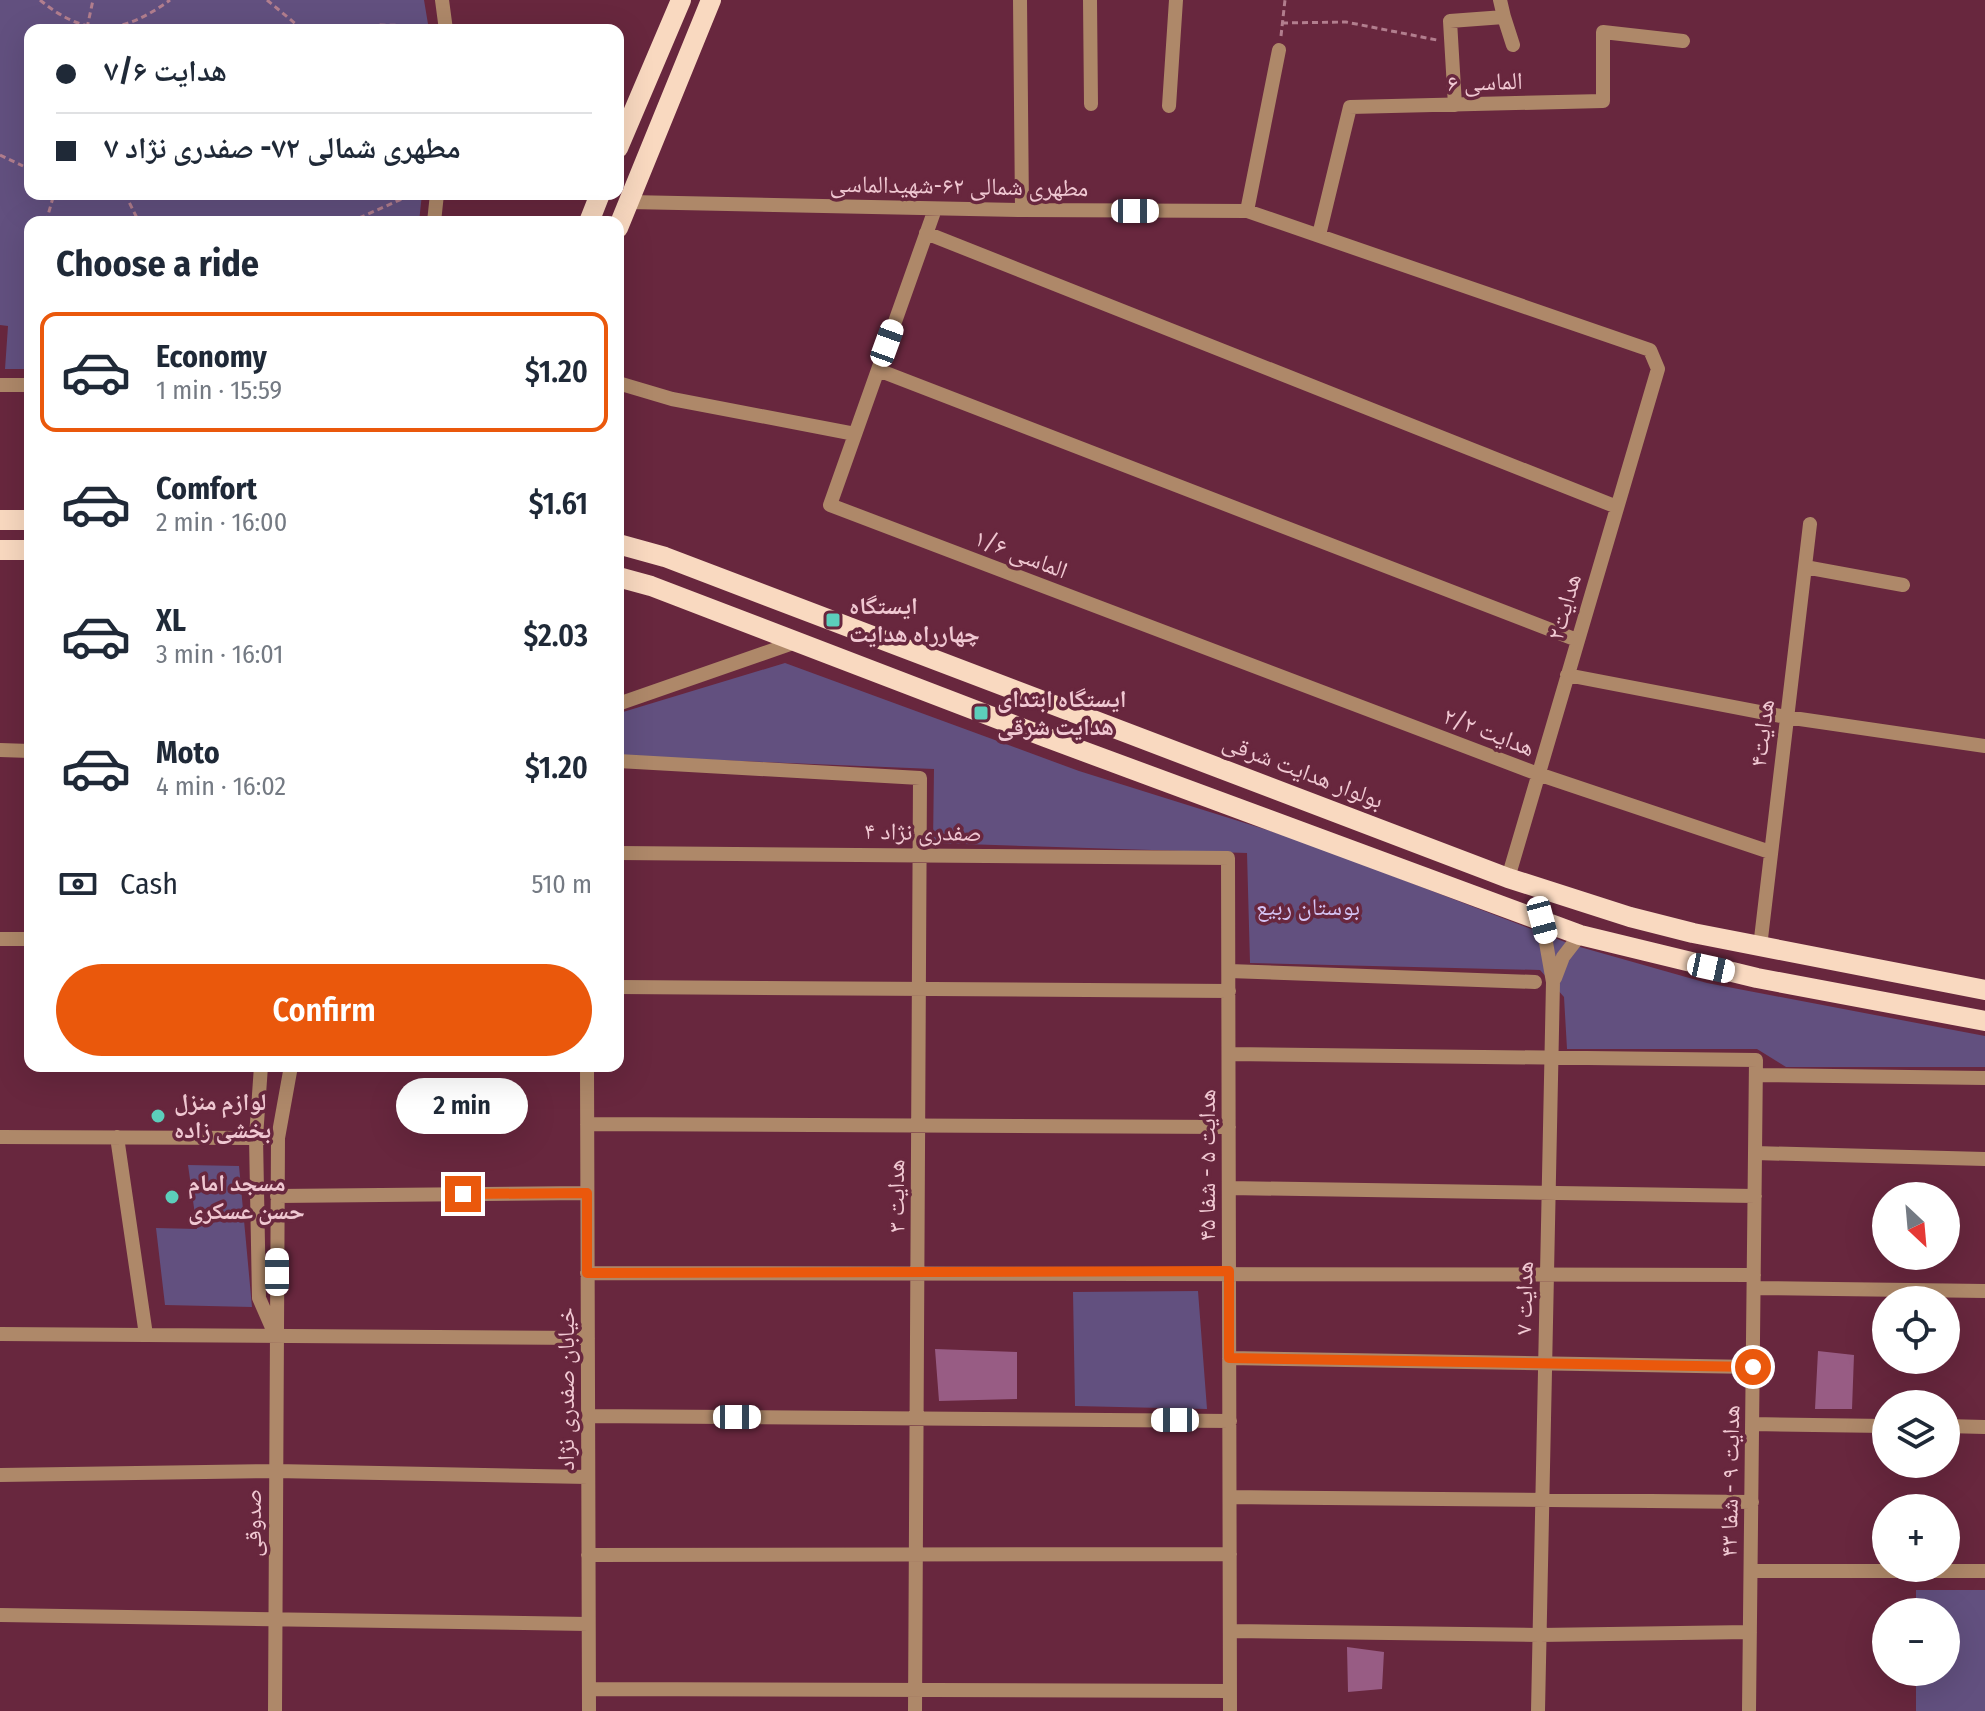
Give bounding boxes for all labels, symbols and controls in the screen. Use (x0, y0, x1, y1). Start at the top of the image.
text: هدایت ۷/۶ (104, 53, 227, 89)
street label: الماسی ۶ (1447, 67, 1523, 97)
text: مطهری شمالی ۷۲- صفدری نژاد ۷ (104, 130, 461, 166)
street label: مطهری شمالی ۶۲-شهیدالماسی (829, 170, 1089, 202)
car (1111, 199, 1159, 223)
text: Choose a ride (56, 242, 259, 286)
car (868, 316, 906, 370)
icon: car (60, 336, 132, 408)
text: Economy (156, 339, 267, 375)
text: $1.20 (525, 354, 588, 390)
text: 1 min · 15:59 (156, 375, 282, 406)
icon: car (60, 468, 132, 540)
text: Comfort (156, 471, 257, 507)
text: $1.61 (529, 486, 588, 522)
text: 2 min · 16:00 (156, 507, 287, 538)
street label: الماسی ۱/۶ (970, 523, 1072, 585)
street label: هدایت۲ (1541, 571, 1587, 643)
place label: ایستگاه چهارراه هدایت (849, 592, 980, 648)
icon: car (60, 600, 132, 672)
text: XL (156, 603, 186, 639)
marker: ایستگاه چهارراه هدایت (824, 611, 842, 629)
text: $2.03 (523, 618, 588, 654)
text: 3 min · 16:01 (156, 639, 283, 670)
place label: ایستگاه ابتدای هدایت شرقی (997, 685, 1127, 741)
street label: هدایت۴ (1744, 698, 1780, 768)
street label: هدایت ۲/۲ (1439, 702, 1539, 762)
marker: ایستگاه ابتدای هدایت شرقی (972, 704, 990, 722)
street label: بولوار هدایت شرقی (1219, 728, 1387, 814)
icon: car (60, 732, 132, 804)
text: Moto (156, 735, 220, 771)
text: $1.20 (525, 750, 588, 786)
text: 4 min · 16:02 (156, 771, 286, 802)
street label: صفدری نژاد ۴ (864, 817, 982, 847)
icon: cash (56, 862, 100, 906)
text: Cash (120, 866, 178, 902)
text: 510 m (532, 869, 592, 900)
park label: بوستان ربیع (1256, 893, 1360, 922)
car (1524, 894, 1560, 946)
car (1685, 951, 1737, 985)
button: Confirm (56, 964, 592, 1056)
callout: 2 min (397, 1078, 529, 1134)
place label: لوازم منزل بخشی زاده (174, 1088, 271, 1144)
street label: هدایت ۵ - شفا ۴۵ (1193, 1089, 1221, 1241)
text: 2 min (433, 1090, 491, 1121)
marker: لوازم منزل بخشی زاده (149, 1107, 167, 1125)
street label: هدایت ۳ (882, 1159, 910, 1233)
place label: مسجد امام حسن عسکری (188, 1169, 305, 1225)
route end (445, 1176, 481, 1212)
north arrow (1872, 1182, 1960, 1270)
map controls (1872, 1182, 1960, 1686)
marker: مسجد امام حسن عسکری (163, 1188, 181, 1206)
car (265, 1248, 289, 1296)
street label: هدایت ۷ (1509, 1261, 1539, 1335)
button: locate (1872, 1286, 1960, 1374)
street label: خیابان صفدری نژاد (552, 1307, 580, 1471)
route start (1735, 1349, 1771, 1385)
button: layers (1872, 1390, 1960, 1478)
car (713, 1405, 761, 1429)
street label: هدایت ۹ - شفا ۴۳ (1715, 1405, 1745, 1557)
car (1151, 1408, 1199, 1432)
street label: صدوقی (239, 1489, 267, 1557)
button: + (1872, 1494, 1960, 1582)
button: − (1872, 1598, 1960, 1686)

